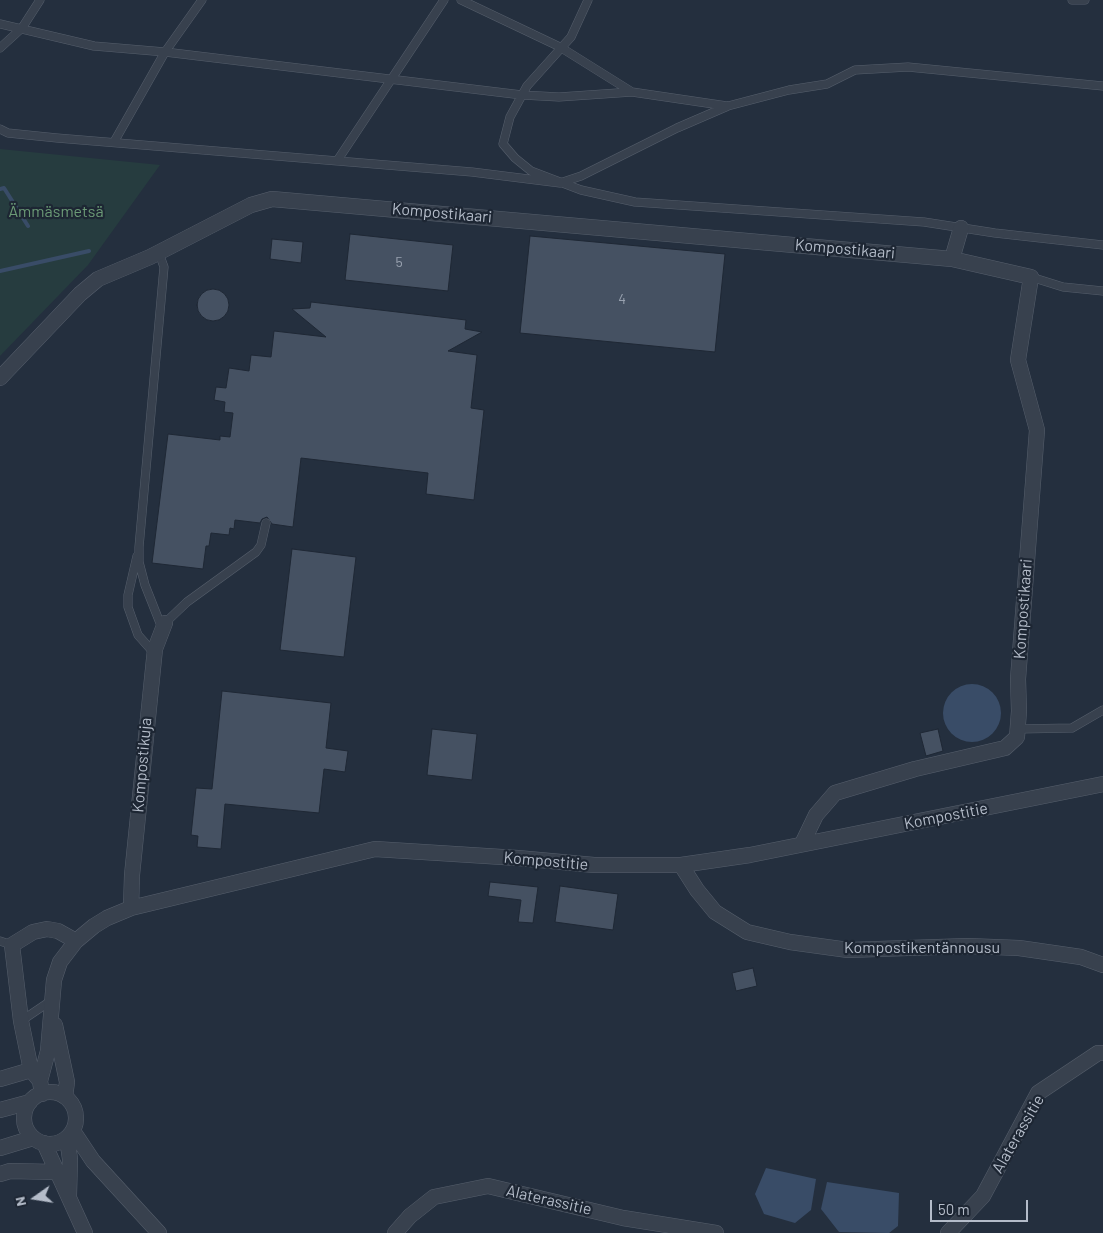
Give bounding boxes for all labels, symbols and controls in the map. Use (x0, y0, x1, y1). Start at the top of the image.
street label: Kompostikaari (391, 199, 493, 227)
park label: Ämmäsmetsä (8, 202, 104, 222)
street label: Kompostikaari (794, 235, 896, 263)
house number: 5 (395, 254, 403, 270)
house number: 4 (618, 291, 626, 307)
street label: Kompostikaari (1010, 558, 1036, 660)
street label: Kompostikuja (128, 717, 156, 813)
street label: Kompostitie (902, 798, 990, 834)
street label: Kompostitie (503, 848, 589, 874)
street label: Kompostikentännousu (844, 938, 1000, 958)
street label: Alaterassitie (988, 1091, 1048, 1177)
north arrow (10, 1173, 60, 1223)
street label: Alaterassitie (504, 1181, 594, 1219)
scale bar (933, 1190, 1030, 1222)
text: N (11, 1195, 29, 1208)
text: 50 m (938, 1200, 970, 1218)

